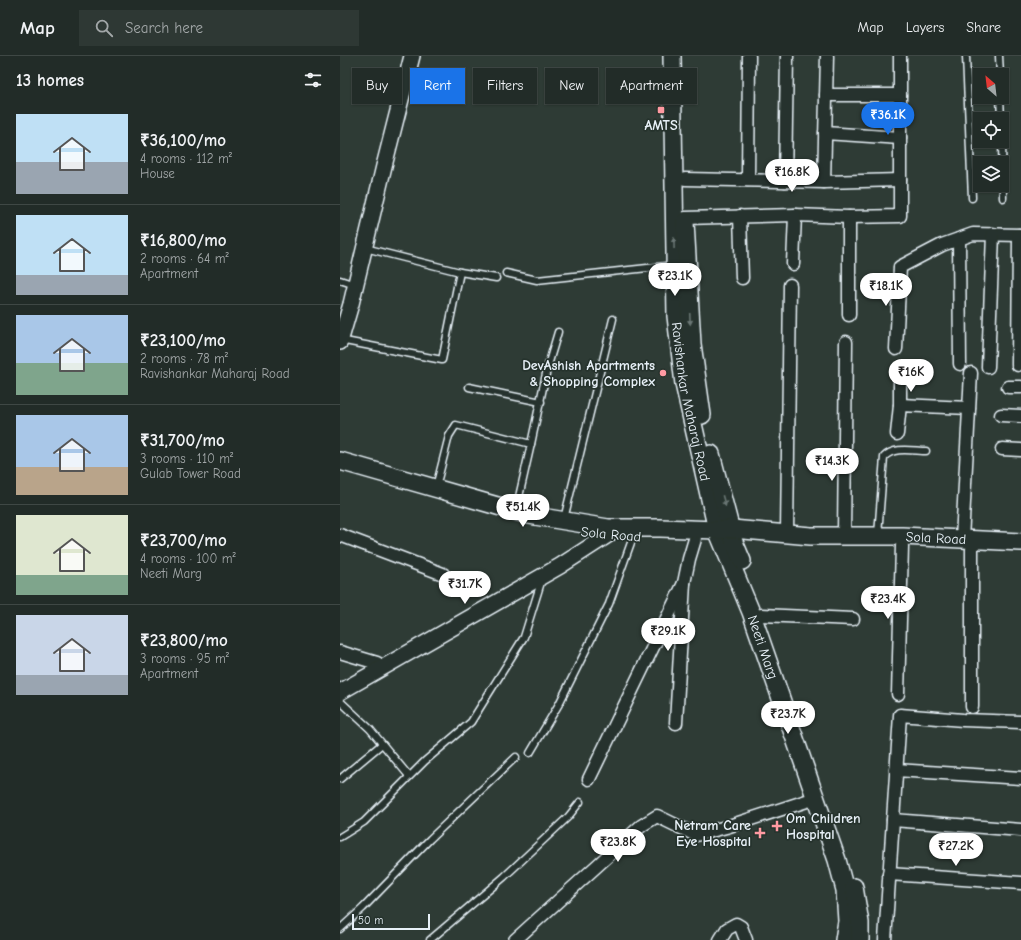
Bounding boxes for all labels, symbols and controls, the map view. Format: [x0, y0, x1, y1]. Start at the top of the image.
search box [79, 10, 359, 46]
text: Map [20, 17, 55, 39]
icon: search [93, 17, 115, 39]
text: Search here [125, 19, 203, 37]
text: Map [857, 19, 884, 36]
text: Layers [906, 19, 944, 36]
text: Share [966, 19, 1001, 36]
chip: Buy [352, 68, 402, 104]
chip: Rent [410, 68, 465, 104]
chip: Filters [473, 68, 537, 104]
chip: New [545, 68, 598, 104]
chip: Apartment [606, 68, 697, 104]
north arrow [973, 68, 1009, 104]
map controls [973, 68, 1009, 192]
icon: filters [302, 69, 324, 91]
text: 13 homes [16, 71, 84, 90]
pin: ₹36.1K [855, 102, 921, 136]
marker: AMTS [656, 105, 666, 115]
text: ₹36.1K [870, 107, 906, 122]
button: locate [973, 112, 1009, 148]
place label: AMTS [644, 117, 678, 134]
icon: home [48, 130, 96, 178]
text: ₹36,100/mo [140, 131, 226, 150]
text: 4 rooms · 112 m² [140, 151, 232, 166]
button: layers [973, 156, 1009, 192]
pin: ₹16.8K [759, 159, 825, 193]
text: ₹16.8K [774, 164, 810, 179]
text: House [140, 166, 175, 181]
icon: home [48, 231, 96, 279]
text: ₹16,800/mo [140, 231, 226, 250]
one-way arrow [671, 237, 678, 249]
text: 2 rooms · 64 m² [140, 251, 229, 266]
pin: ₹23.1K [642, 263, 708, 297]
text: Apartment [140, 266, 198, 281]
text: ₹23.1K [657, 268, 693, 283]
pin: ₹18.1K [853, 273, 919, 307]
text: ₹18.1K [869, 278, 903, 293]
one-way arrow [687, 313, 694, 325]
street label: Ravishankar Maharaj Road [668, 321, 714, 483]
icon: home [48, 331, 96, 379]
text: ₹23,100/mo [140, 331, 226, 350]
text: 2 rooms · 78 m² [140, 351, 228, 366]
place label: DevAshish Apartments & Shopping Complex [522, 357, 655, 390]
pin: ₹16K [887, 359, 935, 393]
text: ₹16K [898, 364, 924, 379]
text: Ravishankar Maharaj Road [140, 366, 290, 381]
marker: DevAshish Apartments & Shopping Complex [658, 368, 668, 378]
icon: home [48, 431, 96, 479]
text: ₹31,700/mo [140, 431, 225, 450]
pin: ₹14.3K [799, 448, 865, 482]
text: 3 rooms · 110 m² [140, 451, 233, 466]
text: ₹14.3K [815, 453, 849, 468]
text: Gulab Tower Road [140, 466, 241, 481]
pin: ₹51.4K [490, 494, 556, 528]
one-way arrow [721, 495, 727, 507]
text: ₹51.4K [505, 499, 541, 514]
street label: Sola Road [580, 523, 642, 546]
street label: Sola Road [905, 528, 967, 548]
icon: home [48, 531, 96, 579]
text: ₹23,700/mo [140, 531, 227, 550]
text: 4 rooms · 100 m² [140, 551, 236, 566]
text: Neeti Marg [140, 566, 202, 581]
pin: ₹31.7K [432, 571, 498, 605]
text: ₹31.7K [448, 576, 482, 591]
pin: ₹23.4K [855, 586, 921, 620]
text: ₹23.4K [870, 591, 906, 606]
street label: Neeti Marg [744, 613, 782, 681]
pin: ₹29.1K [635, 618, 701, 652]
text: ₹29.1K [650, 623, 686, 638]
icon: home [48, 631, 96, 679]
text: ₹23,800/mo [140, 631, 228, 650]
text: 3 rooms · 95 m² [140, 651, 229, 666]
text: Apartment [140, 666, 198, 681]
pin: ₹23.7K [755, 701, 821, 735]
text: ₹23.7K [770, 706, 806, 721]
place label: Om Children Hospital [786, 810, 861, 843]
place label: Netram Care Eye Hospital [674, 817, 751, 850]
marker: Om Children Hospital [771, 820, 783, 832]
marker: Netram Care Eye Hospital [754, 827, 766, 839]
pin: ₹23.8K [585, 829, 651, 863]
pin: ₹27.2K [923, 833, 989, 867]
text: ₹23.8K [600, 834, 636, 849]
text: ₹27.2K [938, 838, 974, 853]
scale bar [352, 912, 430, 931]
text: 50 m [358, 914, 383, 927]

